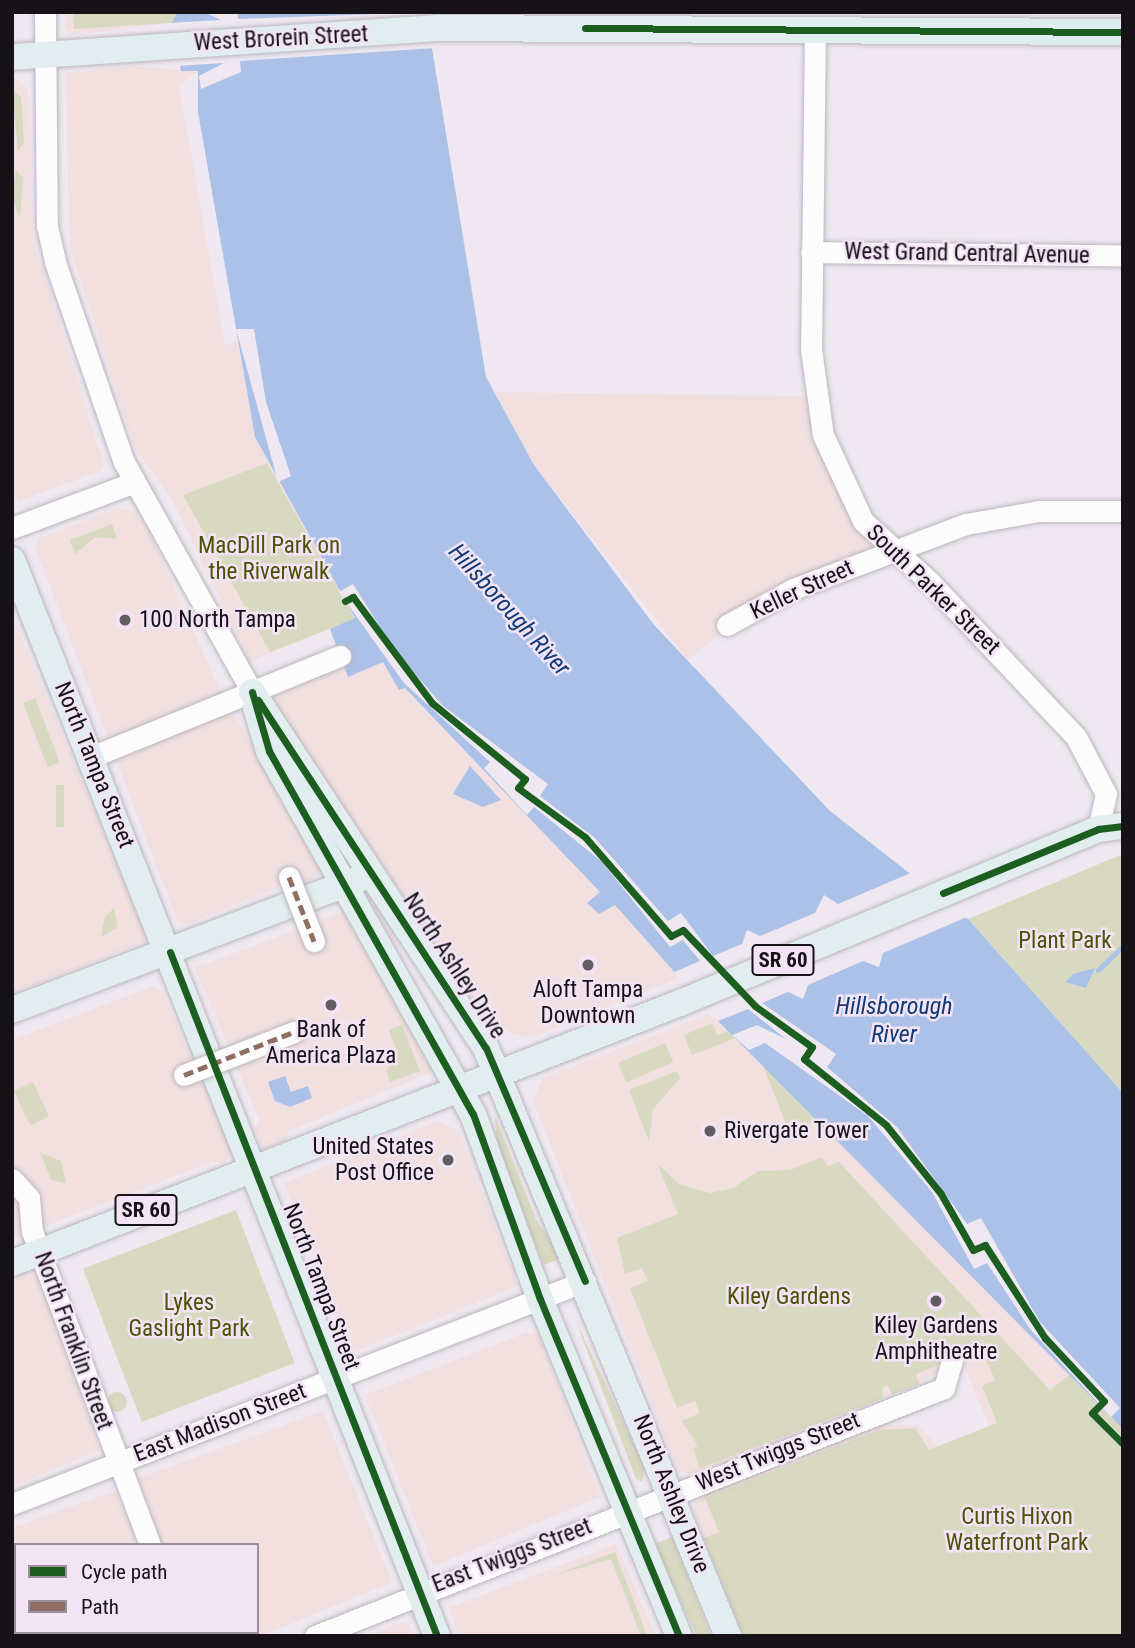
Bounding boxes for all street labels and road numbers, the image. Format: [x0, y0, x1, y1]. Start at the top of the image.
street label: West Brorein Street [193, 21, 369, 57]
street label: West Grand Central Avenue [844, 238, 1090, 270]
street label: South Parker Street [860, 519, 1006, 661]
street label: Keller Street [746, 554, 858, 626]
street label: North Tampa Street [48, 678, 140, 852]
street label: North Ashley Drive [397, 888, 511, 1044]
road number: SR 60 [750, 942, 816, 978]
road number: SR 60 [113, 1192, 179, 1228]
street label: North Tampa Street [276, 1199, 366, 1375]
street label: North Franklin Street [28, 1248, 118, 1434]
street label: East Madison Street [130, 1377, 310, 1469]
street label: West Twiggs Street [692, 1407, 864, 1497]
street label: North Ashley Drive [627, 1411, 715, 1577]
street label: East Twiggs Street [428, 1513, 596, 1599]

